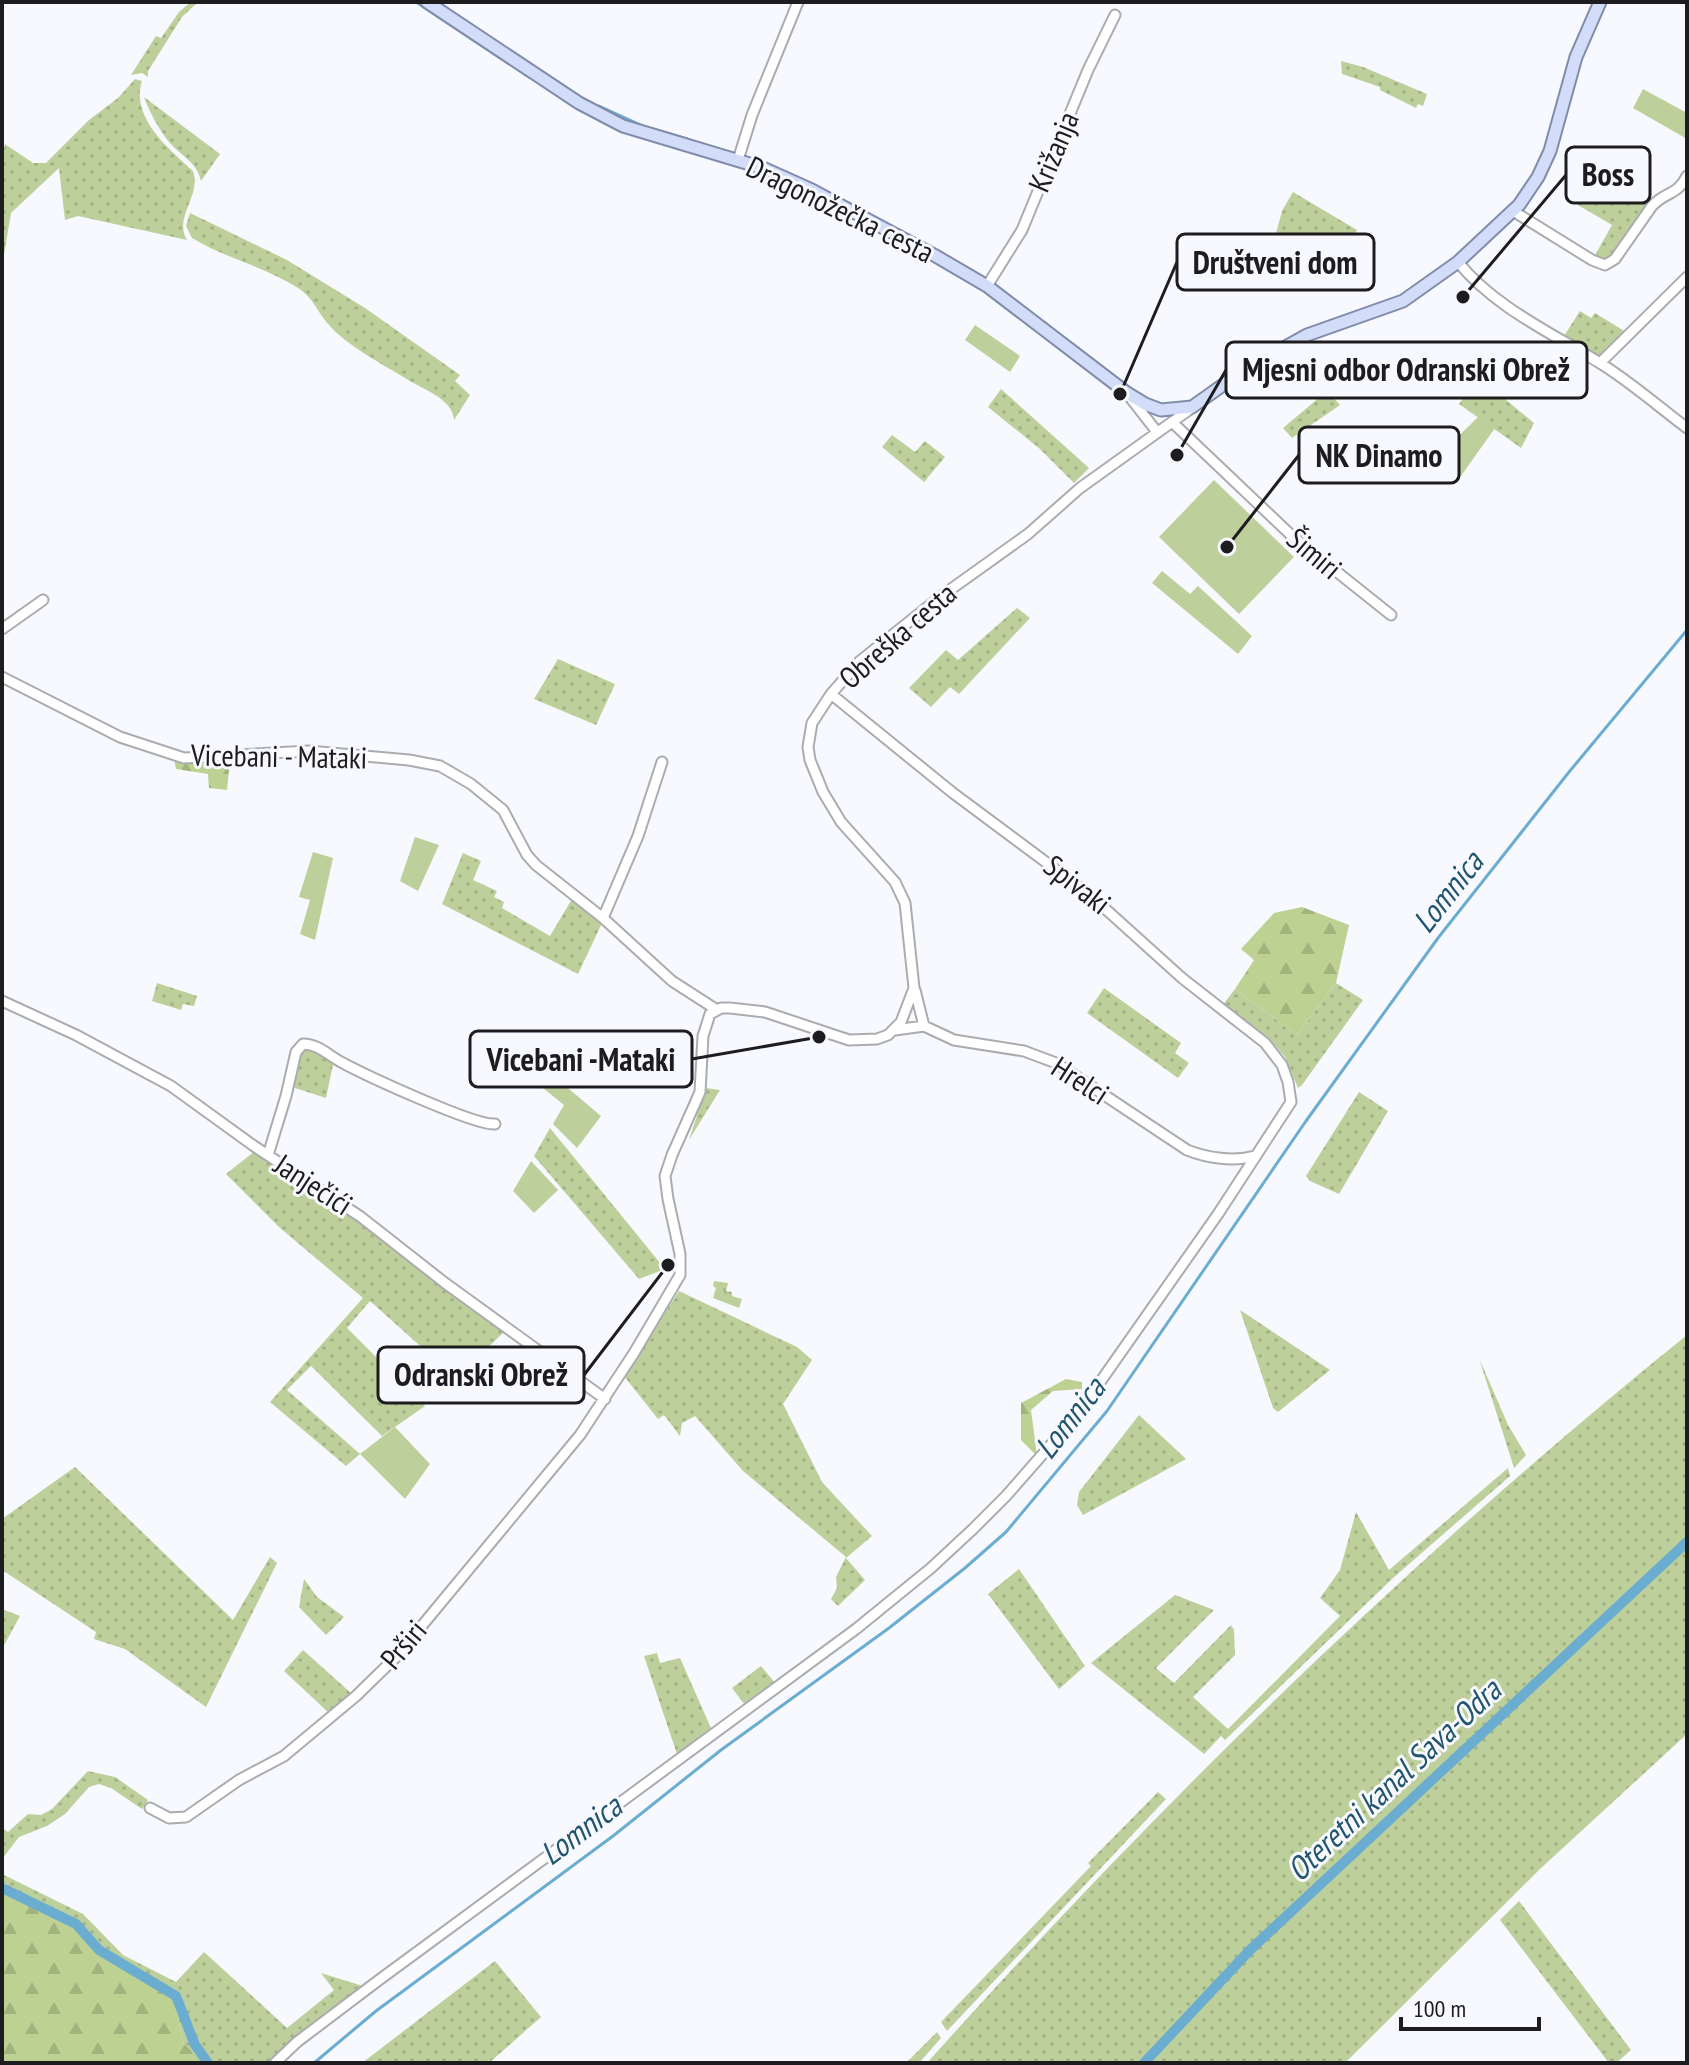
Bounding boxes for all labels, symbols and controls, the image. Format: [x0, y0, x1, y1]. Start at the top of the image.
street label: Križanja [1018, 105, 1087, 197]
street label: Dragonožečka cesta [740, 146, 941, 271]
callout: Boss [1566, 147, 1650, 203]
text: Boss [1582, 153, 1634, 195]
callout: Društveni dom [1177, 234, 1374, 290]
text: Društveni dom [1193, 241, 1357, 283]
callout: Mjesni odbor Odranski Obrež [1226, 342, 1587, 398]
text: Mjesni odbor Odranski Obrež [1242, 348, 1570, 390]
callout: NK Dinamo [1299, 427, 1459, 483]
text: NK Dinamo [1315, 434, 1443, 476]
street label: Šimiri [1279, 519, 1351, 587]
street label: Obreška cesta [830, 573, 964, 697]
street label: Vicebani - Mataki [190, 734, 368, 777]
water label: Lomnica [1402, 841, 1493, 940]
street label: Spivaki [1037, 846, 1119, 922]
callout: Vicebani -Mataki [470, 1031, 692, 1087]
text: Vicebani -Mataki [486, 1038, 675, 1080]
street label: Hrelci [1045, 1047, 1117, 1113]
street label: Janječići [267, 1144, 360, 1223]
callout: Odranski Obrež [378, 1347, 584, 1403]
text: Odranski Obrež [394, 1353, 568, 1395]
water label: Lomnica [1024, 1367, 1115, 1466]
street label: Prširi [371, 1611, 435, 1677]
water label: Oteretni kanal Sava-Odra [1277, 1668, 1511, 1889]
water label: Lomnica [531, 1784, 631, 1874]
scale bar [1401, 1981, 1539, 2031]
text: 100 m [1413, 1993, 1466, 2024]

